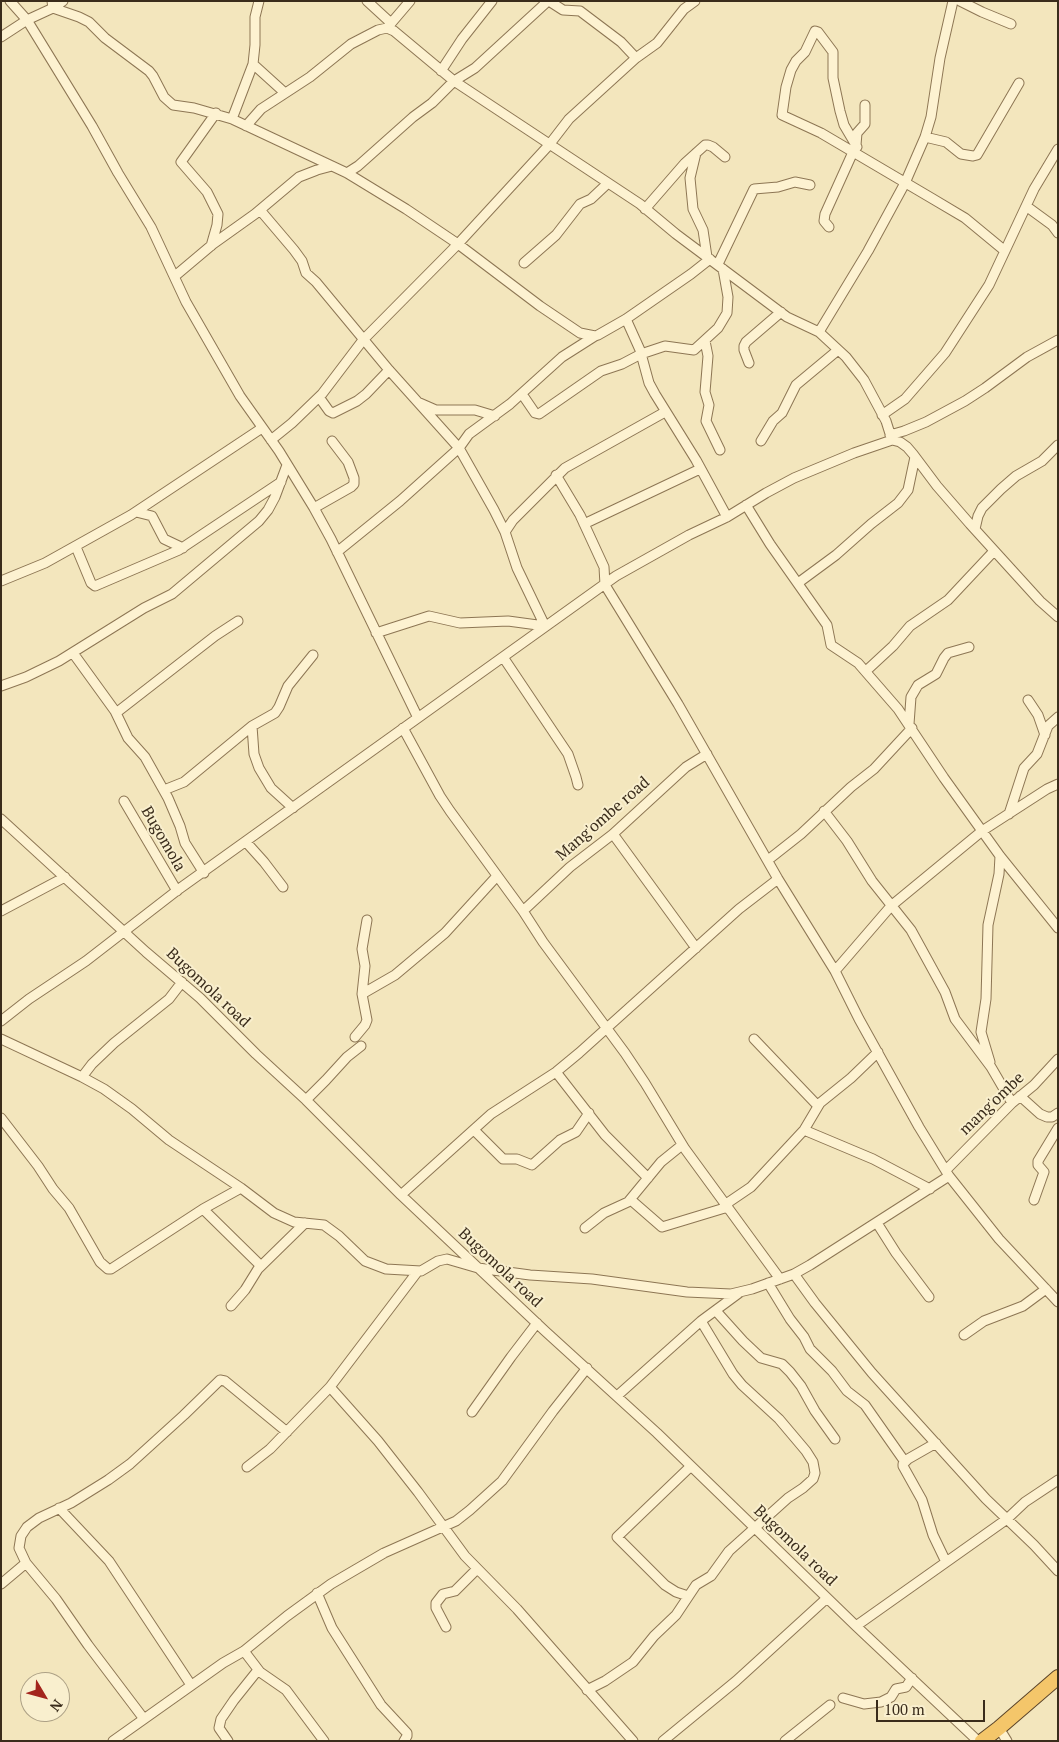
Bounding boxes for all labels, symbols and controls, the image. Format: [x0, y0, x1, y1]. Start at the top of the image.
street label: Mang'ombe road [552, 773, 654, 865]
street label: Bugomola [137, 803, 189, 875]
street label: Bugomola road [162, 944, 254, 1032]
street label: mang'ombe [956, 1069, 1028, 1139]
street label: Bugomola road [454, 1224, 546, 1312]
street label: Bugomola road [750, 1502, 840, 1590]
north arrow [20, 1672, 70, 1722]
scale bar [879, 1690, 988, 1722]
text: N [46, 1696, 67, 1716]
text: 100 m [884, 1699, 925, 1719]

